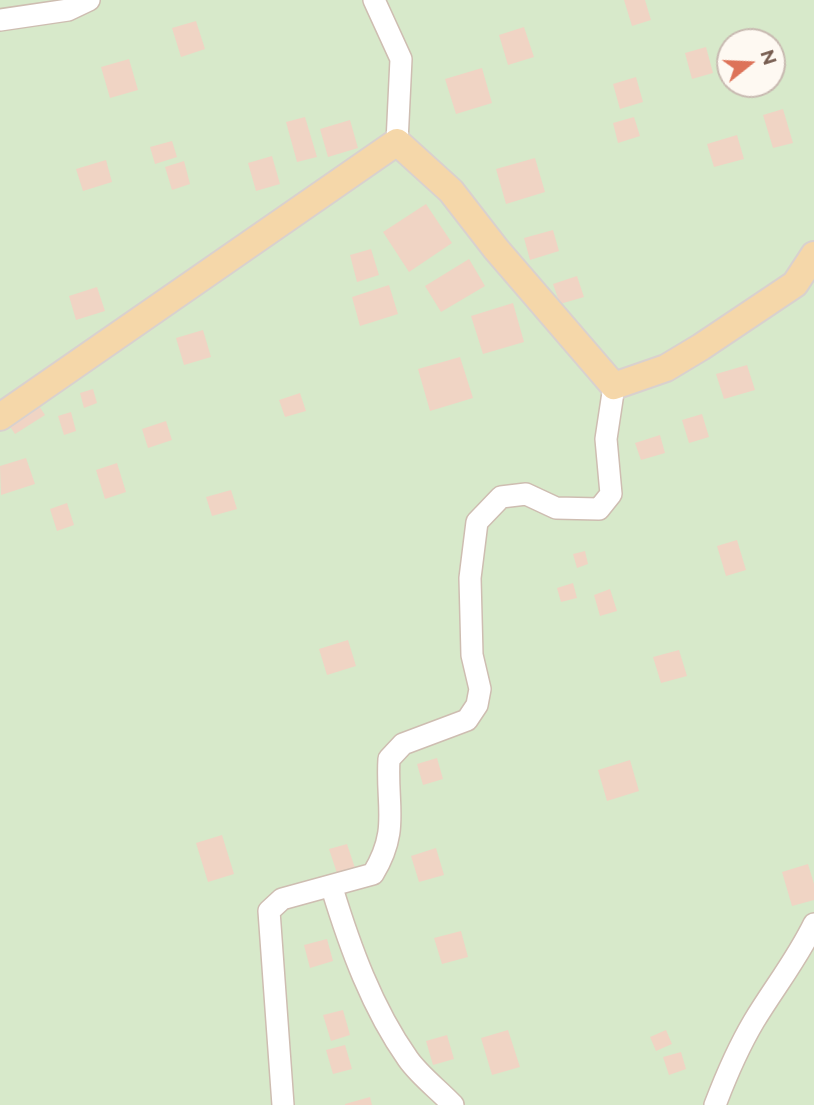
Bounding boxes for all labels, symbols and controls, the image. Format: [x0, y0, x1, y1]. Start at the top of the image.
north arrow [716, 28, 786, 98]
text: N [756, 47, 782, 67]

